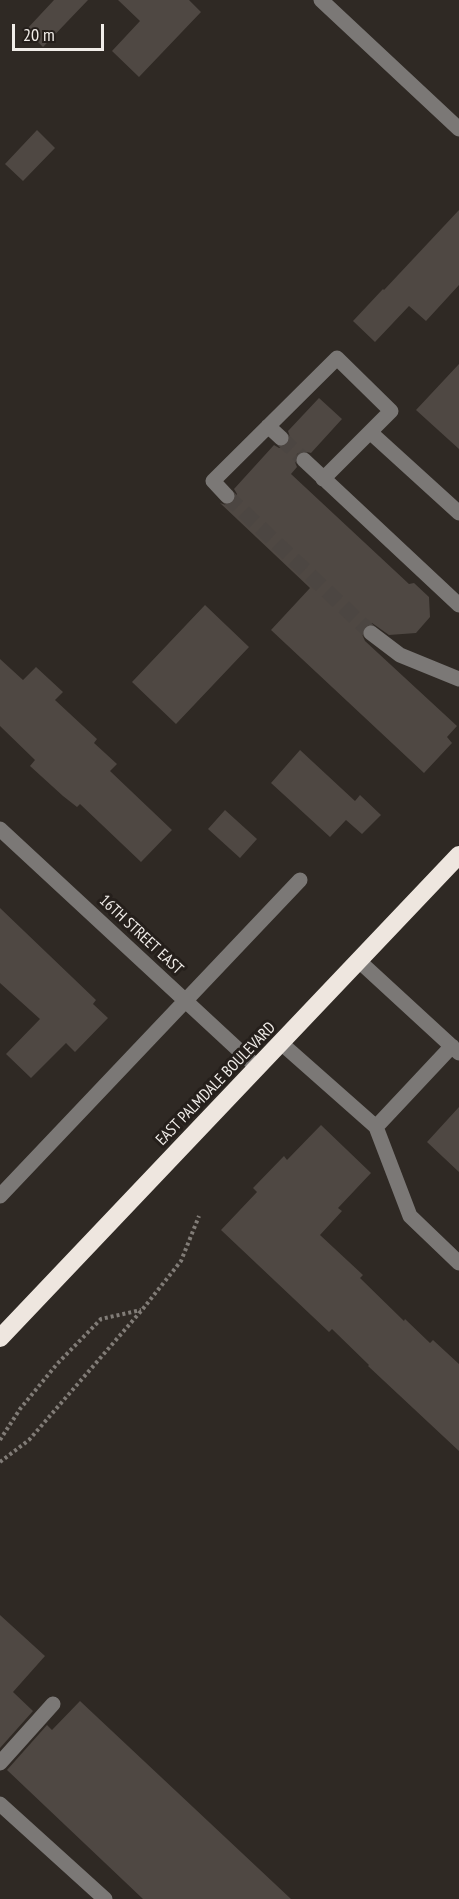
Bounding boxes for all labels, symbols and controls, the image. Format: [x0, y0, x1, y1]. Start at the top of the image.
scale bar [15, 12, 106, 50]
text: 20 m [23, 23, 55, 46]
street label: 16TH STREET EAST [95, 891, 187, 979]
street label: EAST PALMDALE BOULEVARD [152, 1018, 280, 1150]

